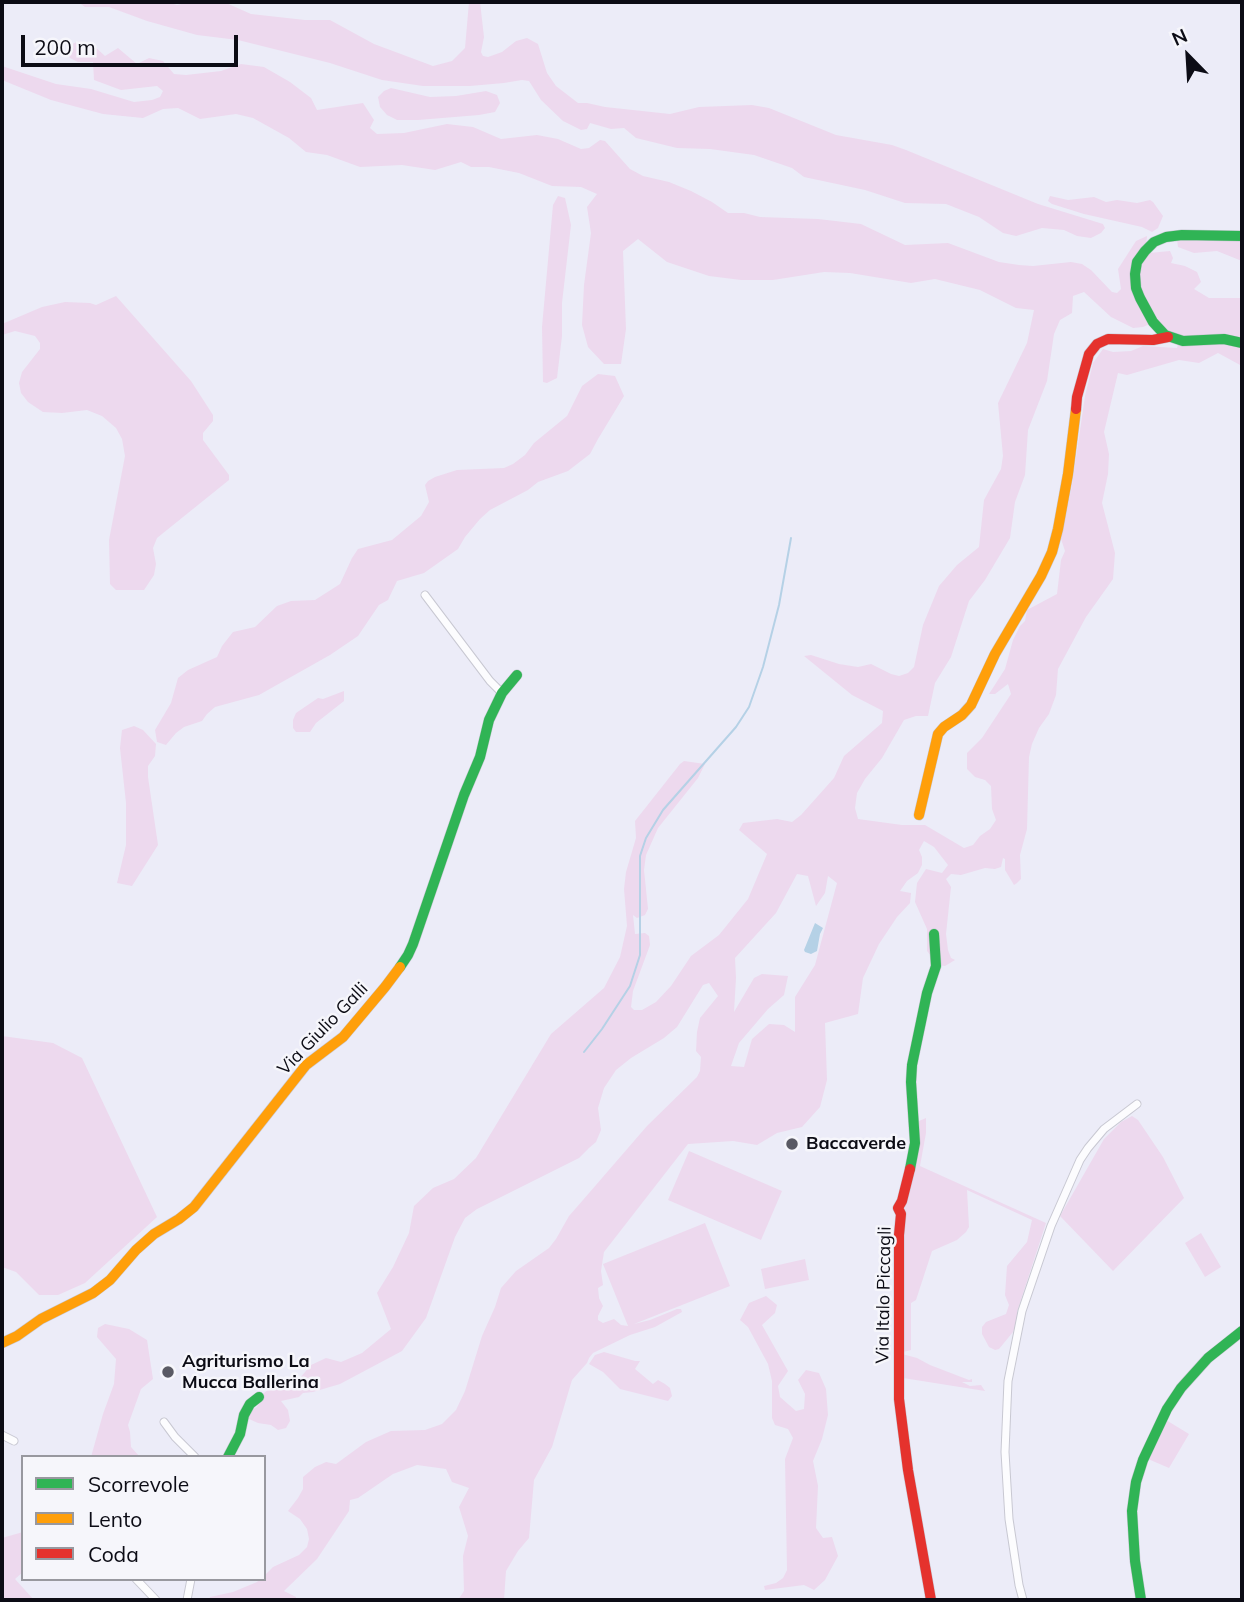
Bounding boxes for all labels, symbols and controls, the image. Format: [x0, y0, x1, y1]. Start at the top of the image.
scale bar [24, 21, 242, 65]
north arrow [1153, 21, 1223, 91]
text: N [1168, 23, 1191, 51]
text: 200 m [34, 34, 96, 60]
street label: Via Giulio Galli [273, 978, 373, 1080]
place label: Baccaverde [806, 1133, 906, 1155]
marker: Baccaverde [784, 1136, 800, 1152]
street label: Via Italo Piccagli [872, 1226, 896, 1364]
place label: Agriturismo La Mucca Ballerina [182, 1351, 319, 1394]
marker: Agriturismo La Mucca Ballerina [160, 1364, 176, 1380]
legend [21, 1455, 266, 1581]
text: Scorrevole [88, 1471, 189, 1497]
text: Lento [88, 1506, 142, 1532]
text: Coda [88, 1541, 139, 1567]

